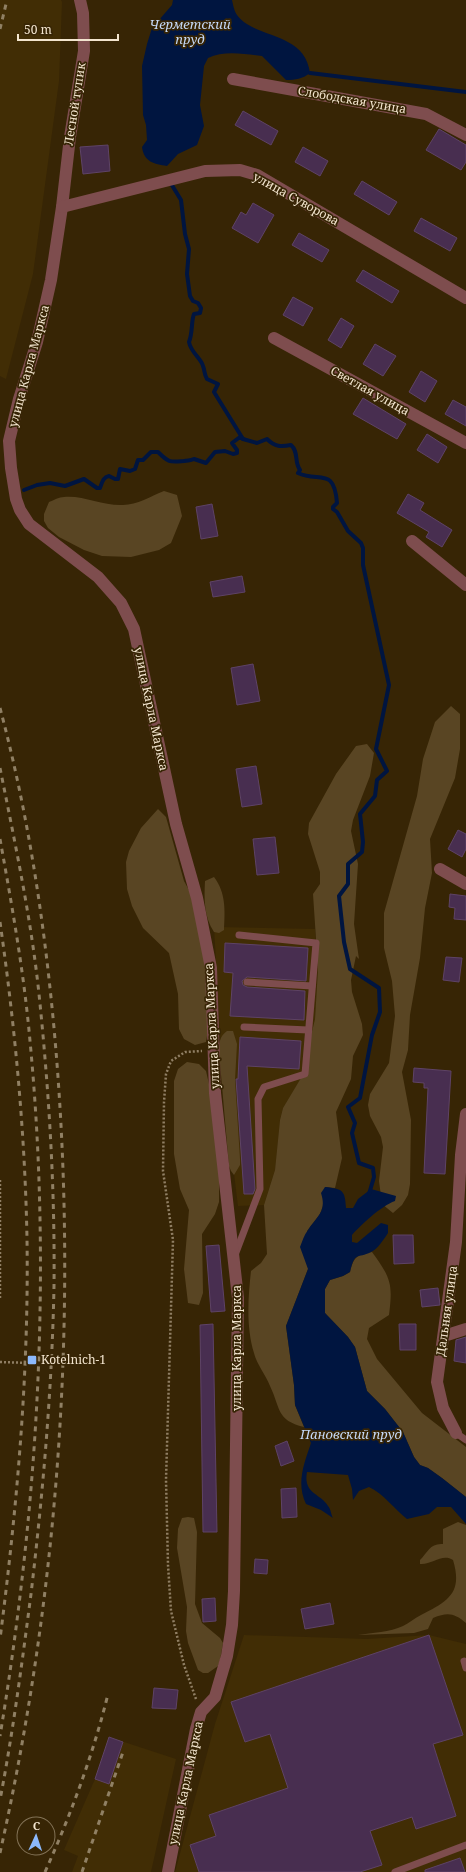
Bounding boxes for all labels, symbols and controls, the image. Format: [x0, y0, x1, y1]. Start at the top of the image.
water label: Черметский пруд [149, 15, 231, 48]
scale bar [18, 16, 118, 42]
text: 50 m [24, 21, 52, 38]
street label: Лесной тупик [60, 60, 90, 147]
street label: Слободская улица [297, 82, 408, 117]
street label: улица Суворова [250, 168, 342, 229]
street label: улица Карла Маркса [4, 303, 53, 429]
street label: Светлая улица [328, 362, 413, 419]
street label: улица Карла Маркса [130, 645, 173, 773]
street label: улица Карла Маркса [200, 962, 223, 1089]
street label: Дальняя улица [432, 1264, 461, 1357]
street label: улица Карла Маркса [228, 1285, 245, 1411]
place label: Kotelnich-1 [41, 1351, 106, 1368]
marker: Kotelnich-1 [26, 1354, 38, 1366]
water label: Пановский пруд [299, 1425, 402, 1443]
street label: улица Карла Маркса [164, 1719, 207, 1846]
north arrow [16, 1816, 56, 1856]
text: С [33, 1818, 41, 1833]

